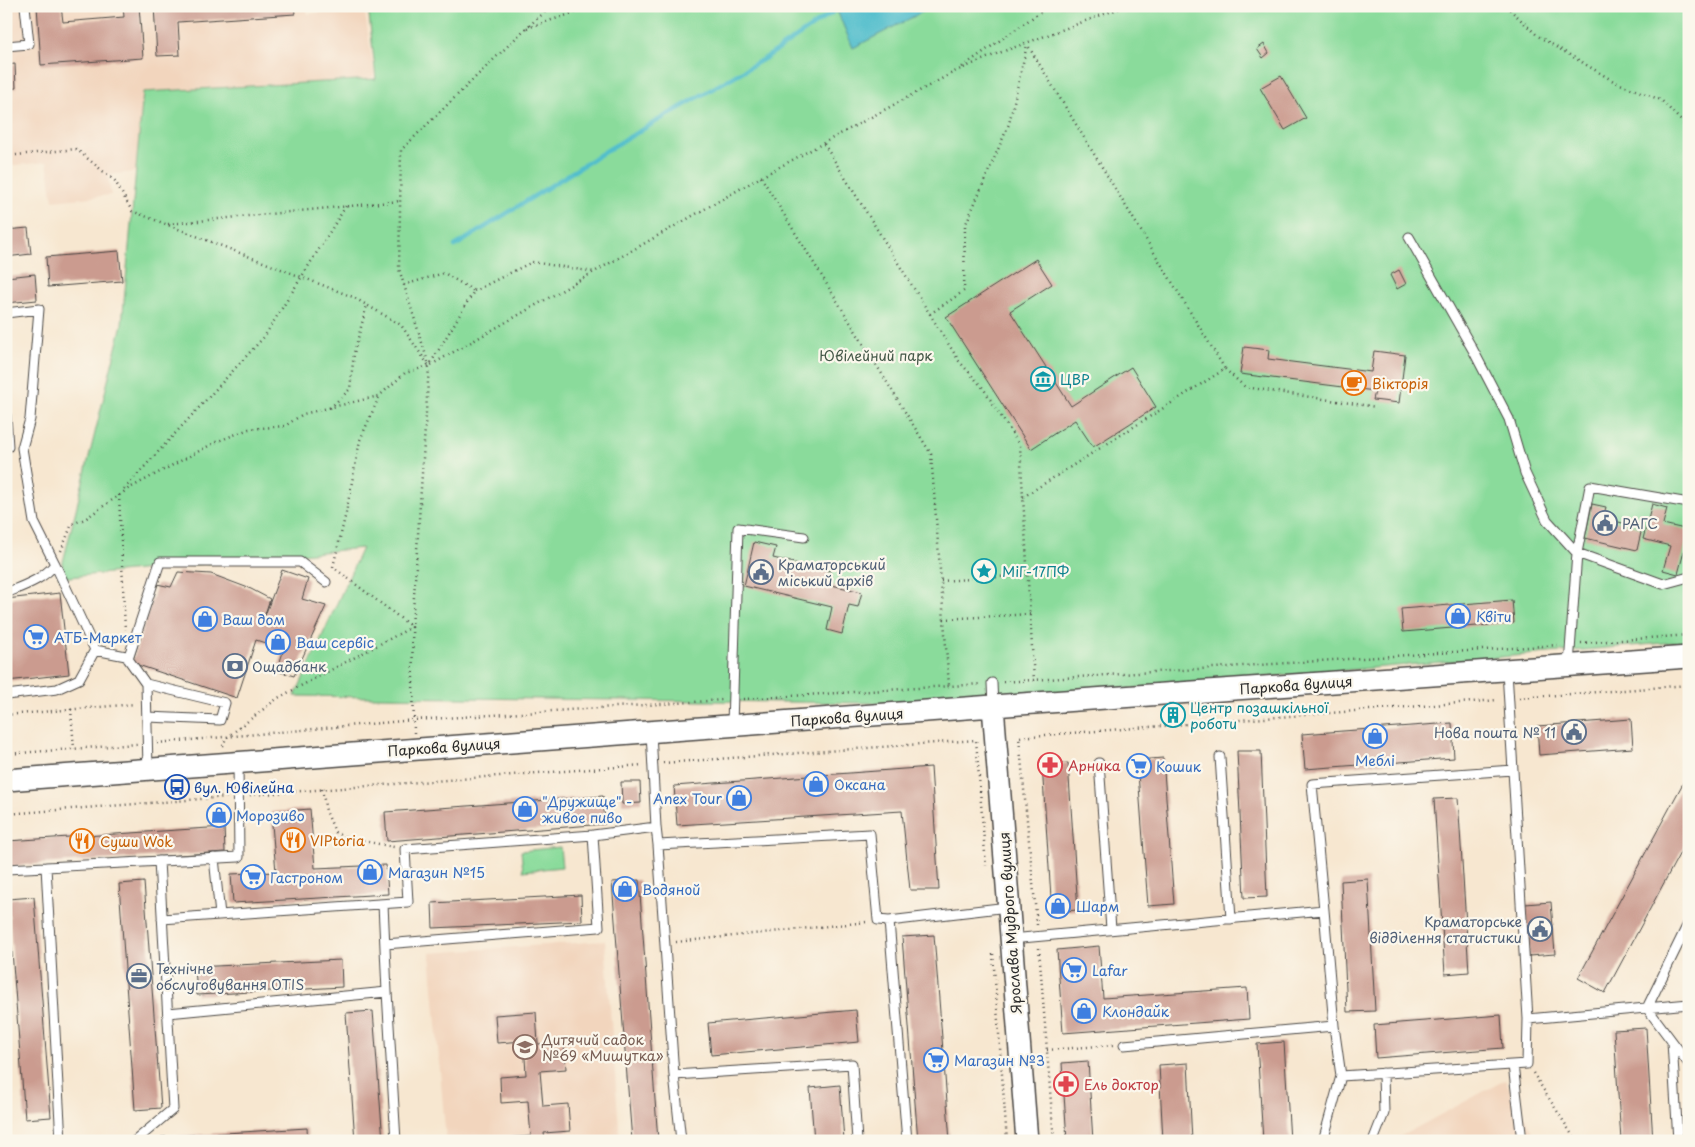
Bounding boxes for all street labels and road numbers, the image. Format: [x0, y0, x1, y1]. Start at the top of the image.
street label: Паркова вулиця [1239, 671, 1353, 699]
street label: Паркова вулиця [790, 703, 904, 731]
street label: Паркова вулиця [387, 733, 501, 761]
street label: Ярослава Мудрого вулиця [993, 831, 1027, 1016]

